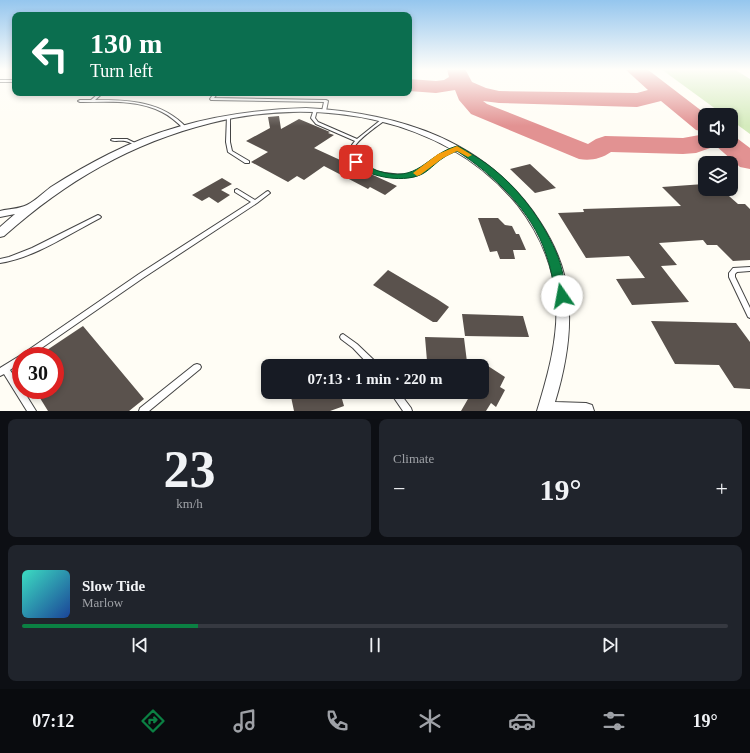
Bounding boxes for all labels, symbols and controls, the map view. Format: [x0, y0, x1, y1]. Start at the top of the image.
icon: left [24, 28, 76, 80]
text: 130 m [90, 28, 162, 59]
text: Turn left [90, 61, 153, 81]
map controls [698, 108, 738, 196]
button: sound [698, 108, 738, 148]
pin [339, 145, 373, 179]
icon: arrive [345, 151, 367, 173]
button: layers [698, 156, 738, 196]
position arrow [541, 275, 583, 317]
speed limit sign: 30 [12, 347, 64, 399]
text: 07:13 · 1 min · 220 m [308, 371, 443, 387]
text: 23 [164, 441, 216, 498]
text: Climate [393, 451, 434, 466]
text: 19° [540, 473, 582, 506]
text: − [393, 476, 405, 501]
text: + [716, 476, 728, 501]
text: km/h [176, 496, 203, 511]
text: Slow Tide [82, 578, 145, 594]
text: Marlow [82, 595, 123, 610]
icon: previous [129, 634, 151, 656]
icon: pause [364, 634, 386, 656]
icon: next [599, 634, 621, 656]
icon: directions [139, 707, 167, 735]
icon: music [231, 707, 259, 735]
icon: phone [323, 707, 351, 735]
icon: climate [416, 707, 444, 735]
icon: car [508, 707, 536, 735]
icon: filters [600, 707, 628, 735]
text: 07:12 [32, 711, 74, 731]
text: 19° [693, 711, 718, 731]

